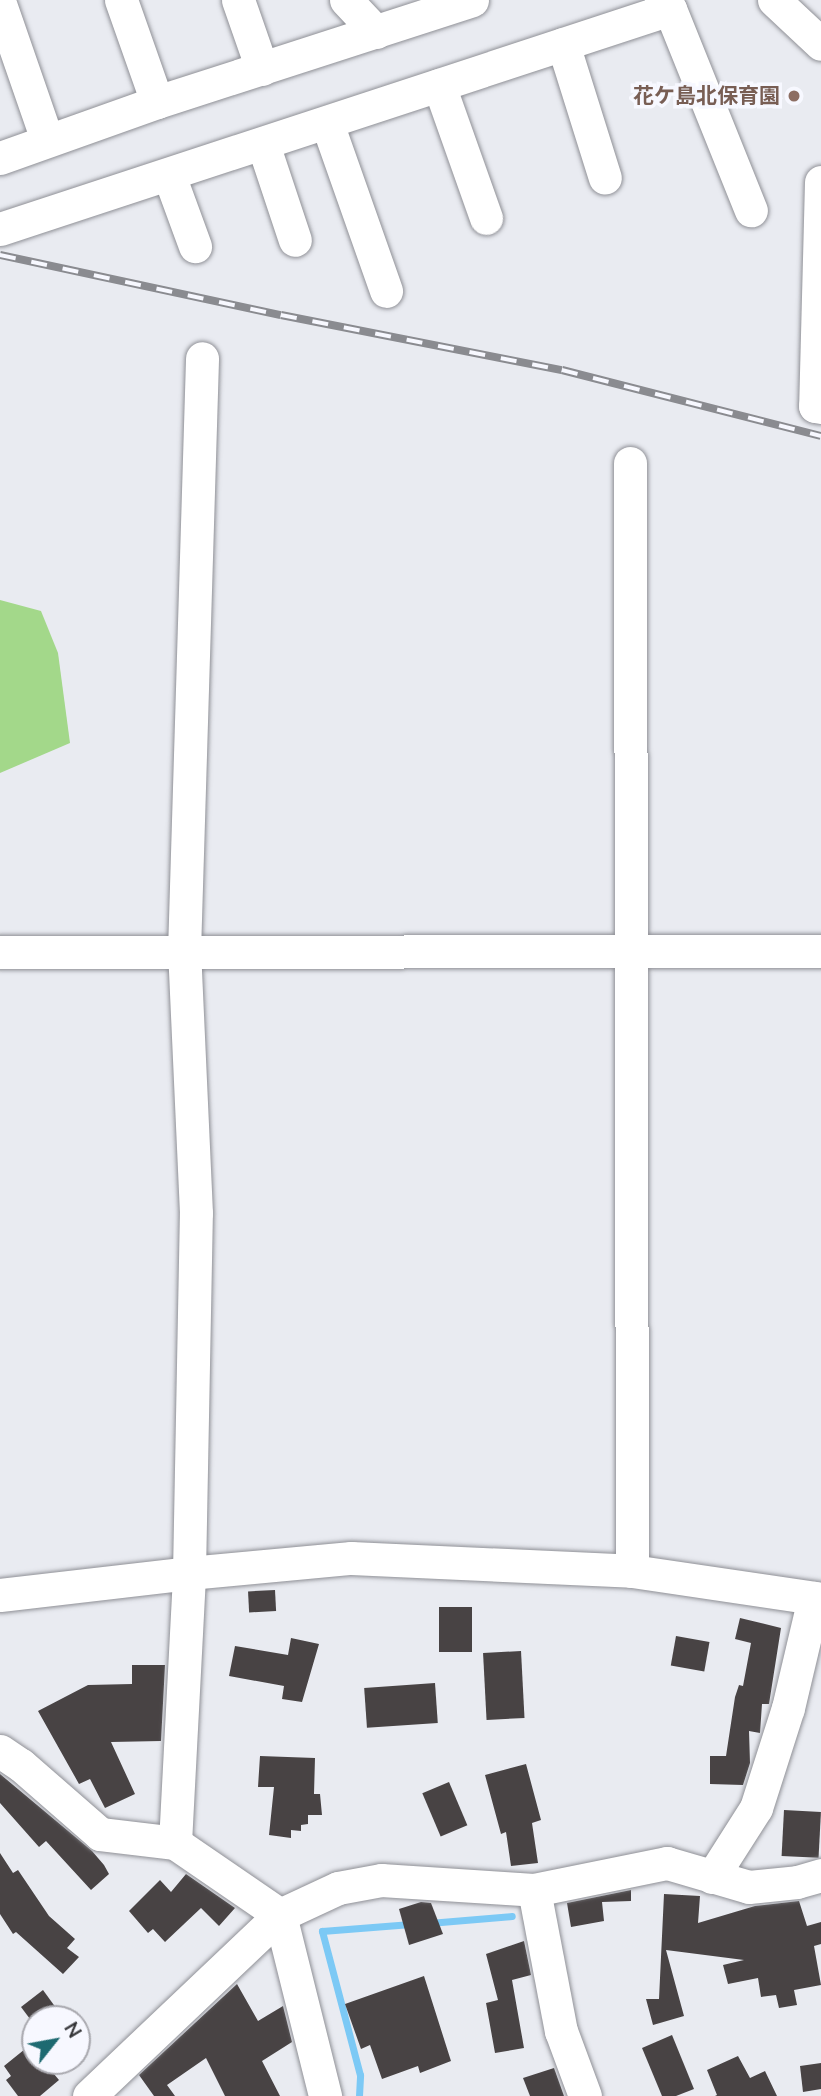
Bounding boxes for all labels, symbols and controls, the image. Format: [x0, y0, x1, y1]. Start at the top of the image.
place label: 花ケ島北保育園 [633, 83, 780, 109]
marker: 花ケ島北保育園 [786, 88, 802, 104]
north arrow [21, 2005, 91, 2075]
text: N [57, 2017, 87, 2043]

